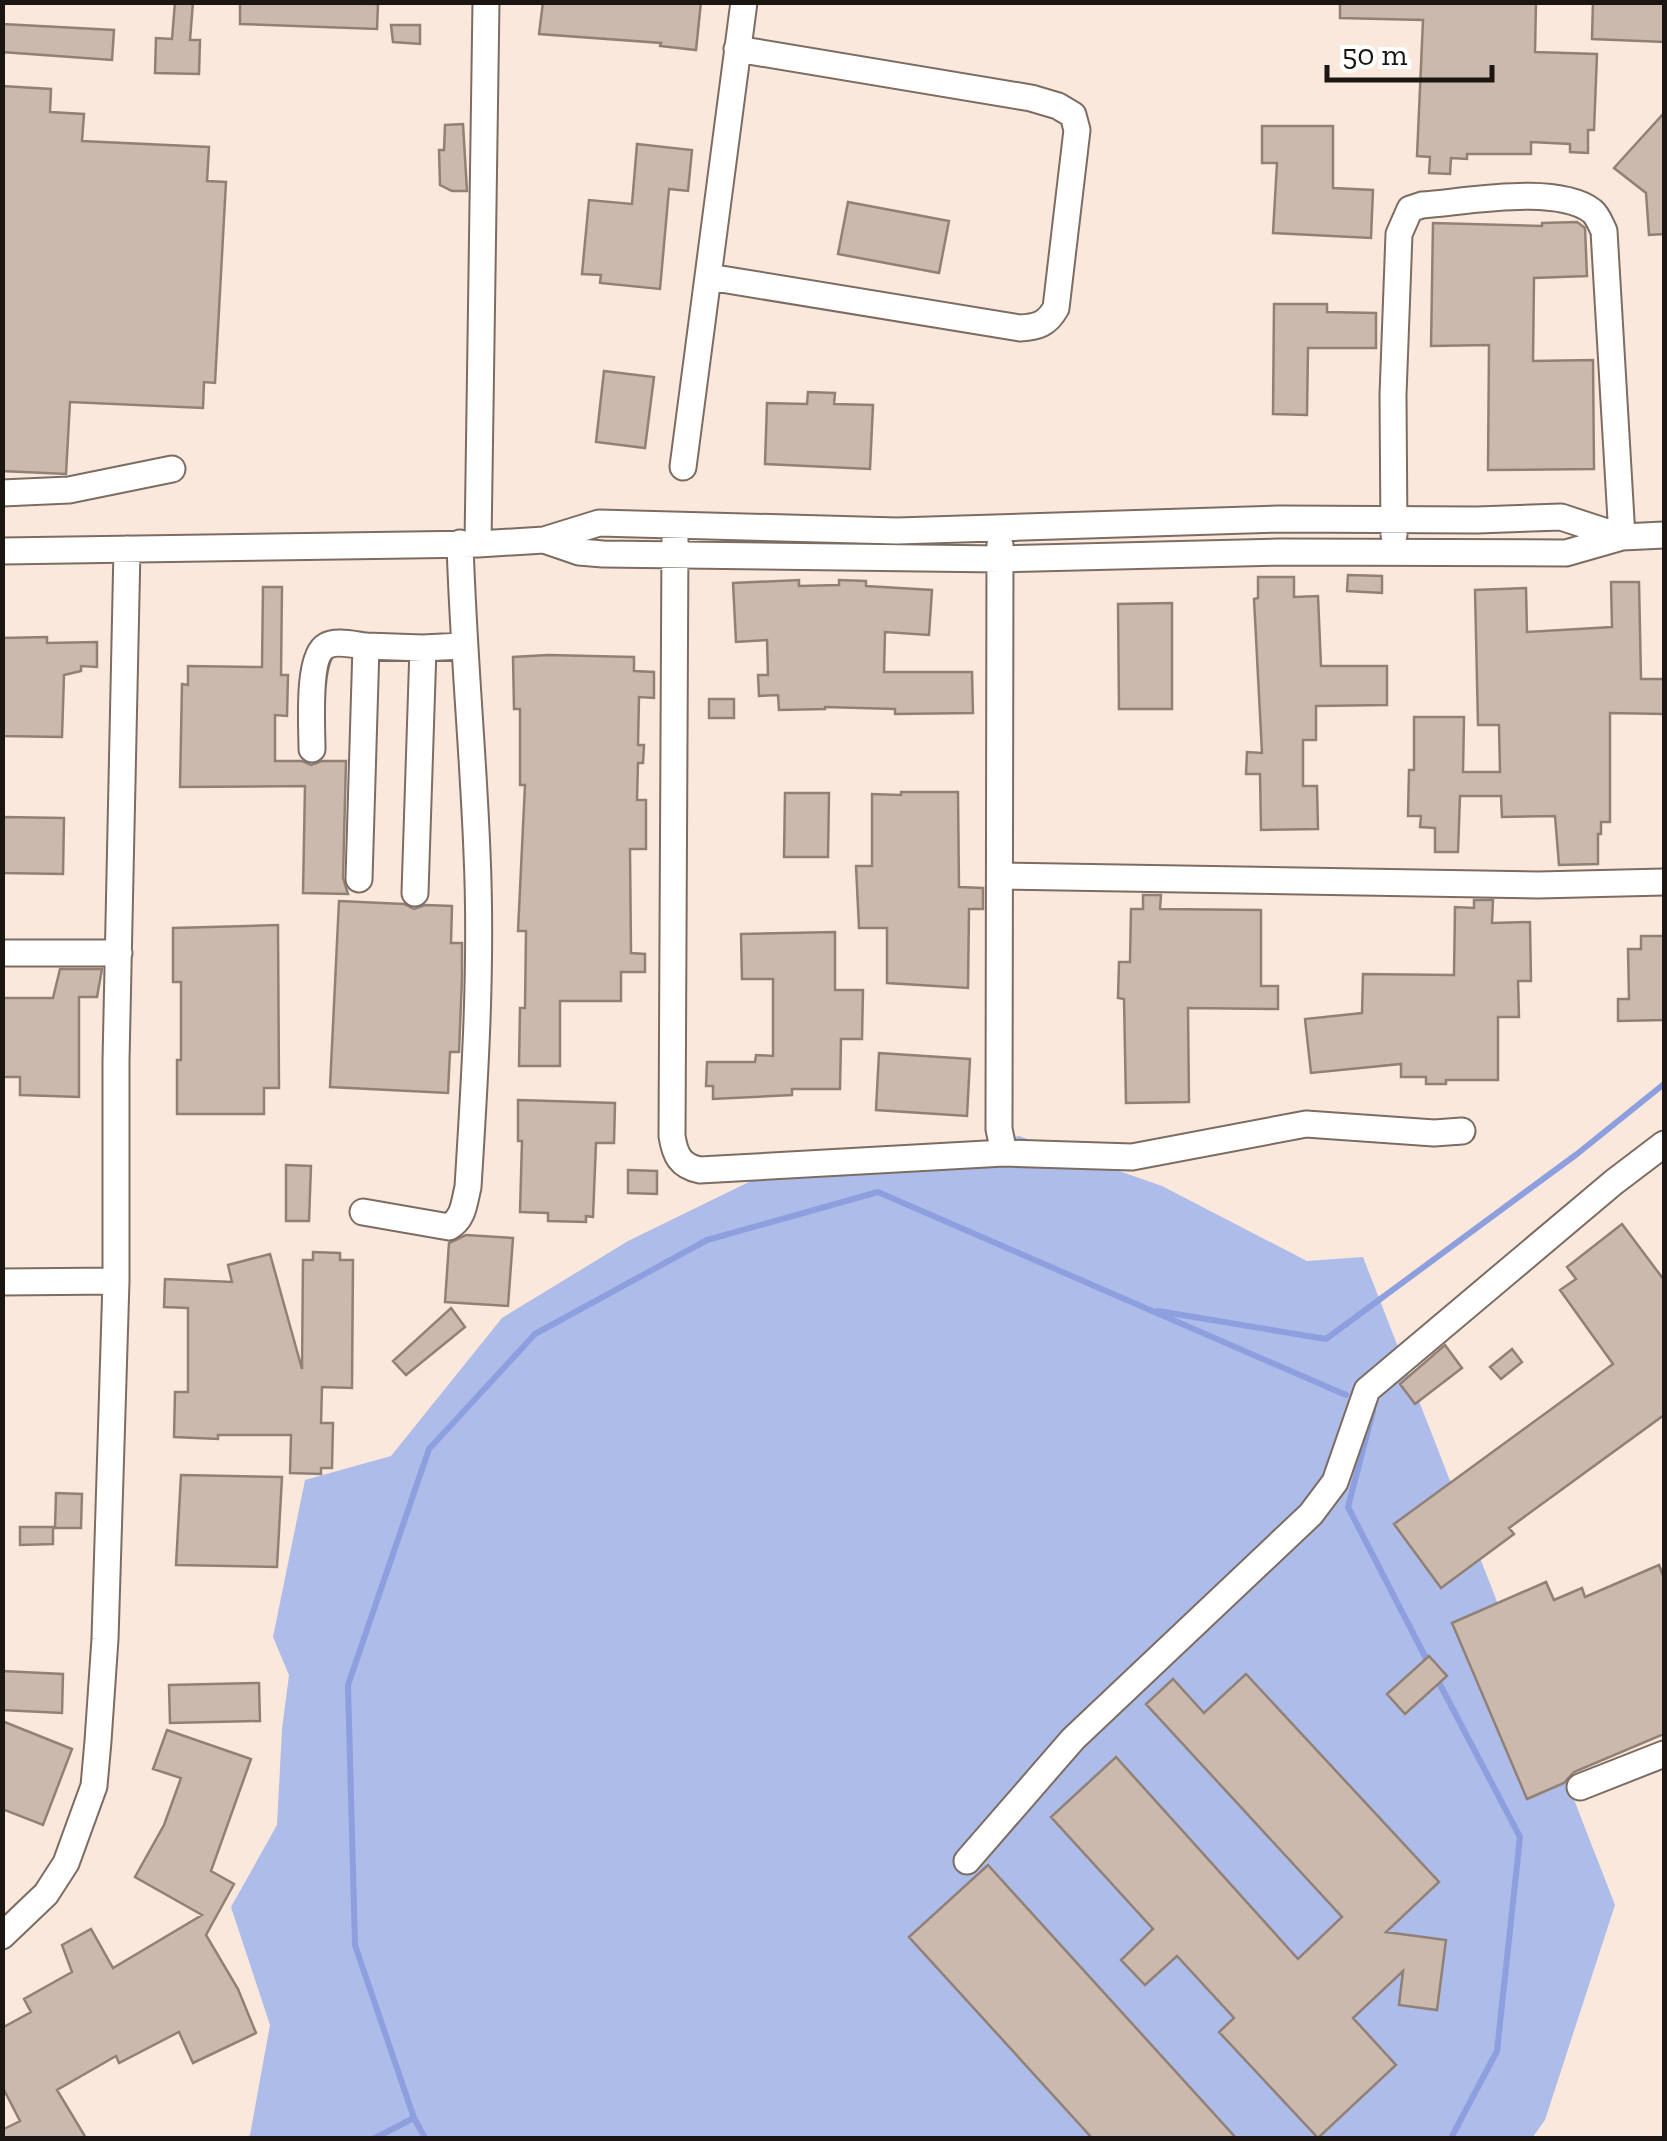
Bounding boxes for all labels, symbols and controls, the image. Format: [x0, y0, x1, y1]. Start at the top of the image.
scale bar [1327, 20, 1492, 82]
text: 50 m [1342, 37, 1407, 73]

